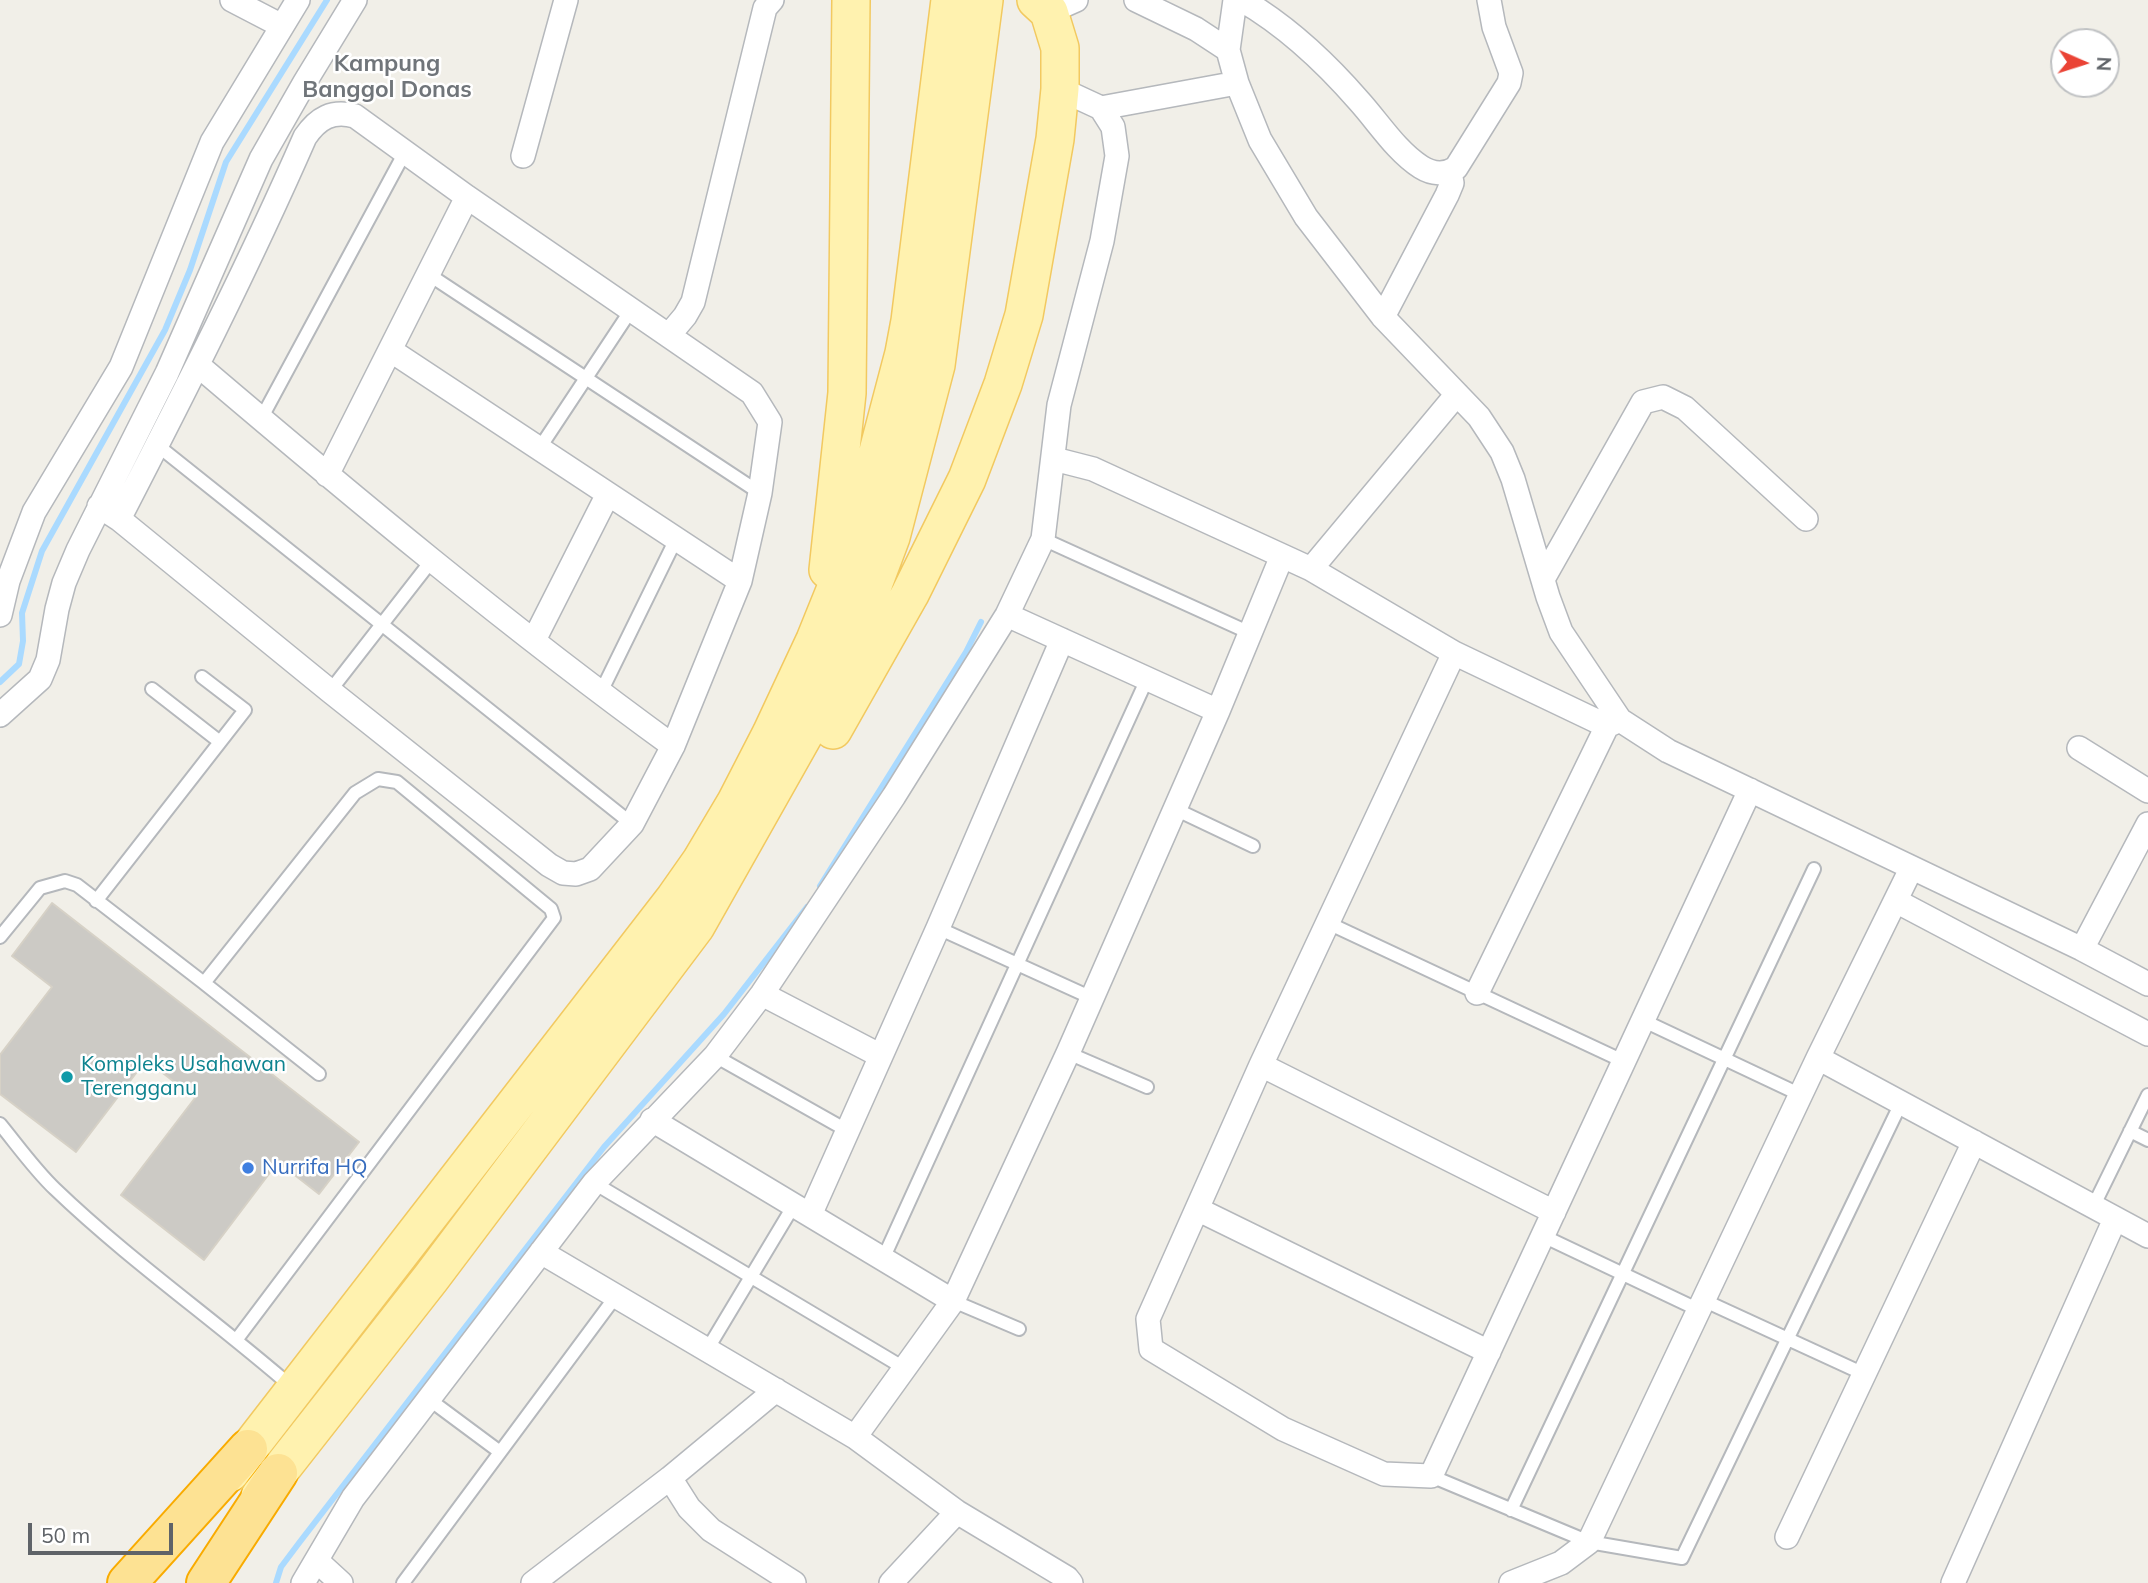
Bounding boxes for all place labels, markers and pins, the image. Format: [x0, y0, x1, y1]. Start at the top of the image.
place label: Kompleks Usahawan Terengganu [81, 1052, 286, 1102]
marker: Kompleks Usahawan Terengganu [59, 1069, 75, 1085]
place label: Nurrifa HQ [262, 1155, 367, 1181]
marker: Nurrifa HQ [240, 1160, 256, 1176]

